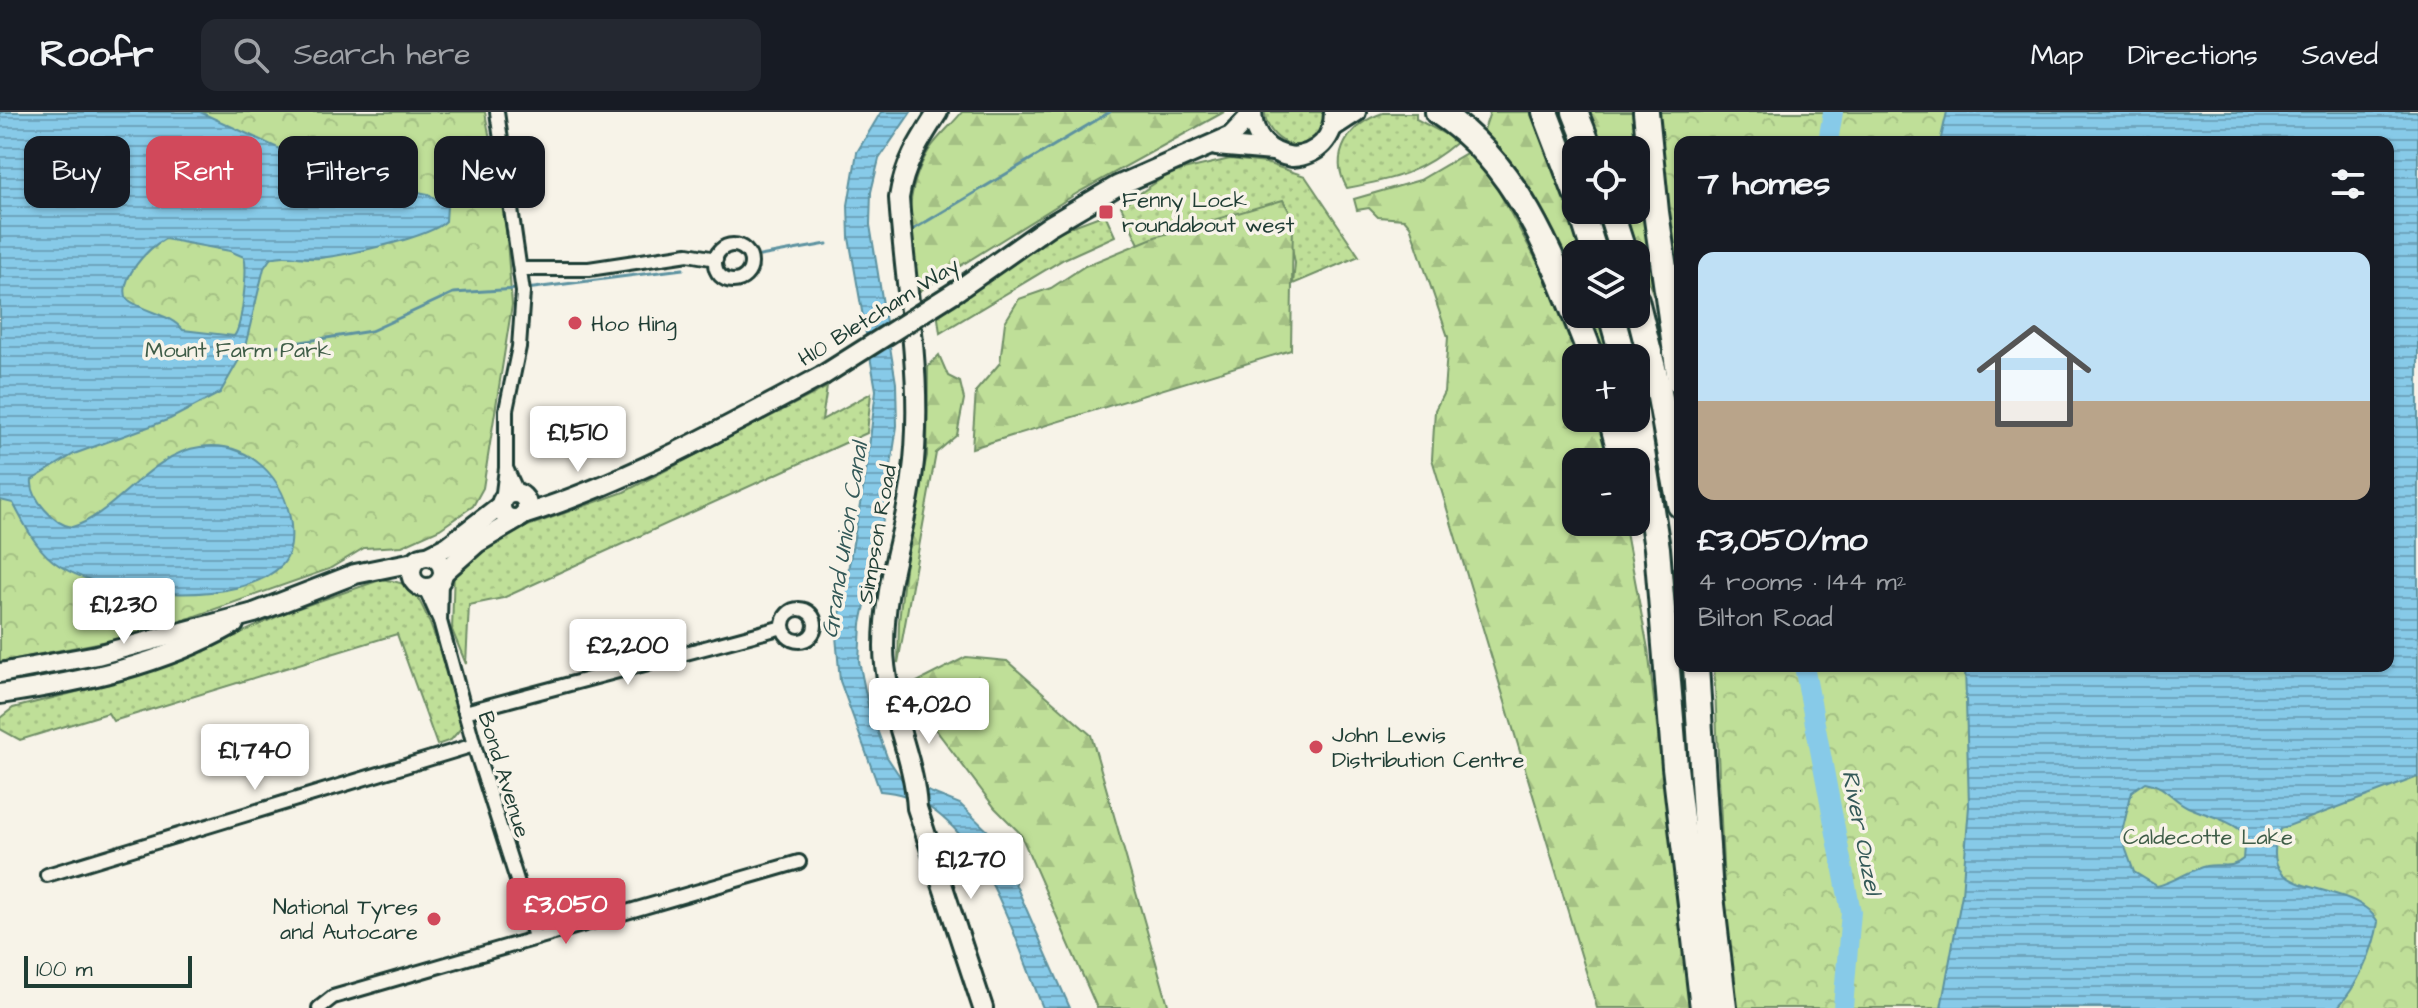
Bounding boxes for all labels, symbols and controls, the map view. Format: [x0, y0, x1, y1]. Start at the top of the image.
search box [201, 19, 761, 91]
text: Roofr [40, 29, 153, 81]
icon: search [229, 33, 273, 77]
text: Search here [293, 34, 470, 76]
text: Map [2031, 36, 2084, 75]
text: Directions [2128, 36, 2258, 75]
text: Saved [2302, 36, 2378, 75]
chip: Buy [24, 136, 130, 208]
chip: Rent [146, 136, 262, 208]
chip: Filters [278, 136, 418, 208]
chip: New [434, 136, 545, 208]
map controls [1562, 136, 1650, 536]
button: locate [1562, 136, 1650, 224]
text: 7 homes [1698, 160, 1830, 208]
icon: filters [2326, 162, 2370, 206]
place label: Fenny Lock roundabout west [1122, 185, 1294, 241]
marker: Fenny Lock roundabout west [1097, 203, 1115, 221]
button: layers [1562, 240, 1650, 328]
street label: H10 Bletcham Way [792, 250, 966, 375]
icon: home [1962, 304, 2106, 448]
place label: Hoo Hing [591, 309, 677, 341]
marker: Hoo Hing [566, 314, 584, 332]
park label: Mount Farm Park [145, 335, 331, 366]
button: + [1562, 344, 1650, 432]
pin: £1,510 [513, 406, 643, 474]
text: £1,510 [548, 414, 608, 450]
water label: Grand Union Canal [813, 437, 878, 640]
button: − [1562, 448, 1650, 536]
street label: Simpson Road [850, 462, 905, 606]
text: £3,050/mo [1698, 516, 1868, 564]
text: 4 rooms · 144 m² [1698, 564, 1907, 600]
pin: £1,230 [59, 578, 189, 646]
text: £1,230 [91, 586, 157, 622]
text: Bilton Road [1698, 600, 1833, 636]
pin: £2,200 [563, 619, 693, 687]
text: £2,200 [587, 627, 669, 663]
pin: £4,020 [864, 678, 994, 746]
text: £4,020 [887, 686, 971, 722]
street label: Bond Avenue [470, 707, 538, 841]
place label: John Lewis Distribution Centre [1332, 720, 1524, 776]
pin: £1,740 [190, 724, 320, 792]
text: £1,740 [219, 732, 291, 768]
marker: John Lewis Distribution Centre [1307, 738, 1325, 756]
water label: River Ouzel [1832, 767, 1890, 900]
park label: Caldecotte Lake [2123, 822, 2293, 853]
pin: £1,270 [906, 833, 1036, 901]
text: £1,270 [936, 841, 1006, 877]
pin: £3,050 [501, 878, 631, 946]
text: £3,050 [524, 886, 608, 922]
place label: National Tyres and Autocare [273, 892, 418, 948]
marker: National Tyres and Autocare [425, 910, 443, 928]
scale bar [24, 952, 192, 988]
text: 100 m [36, 954, 93, 985]

